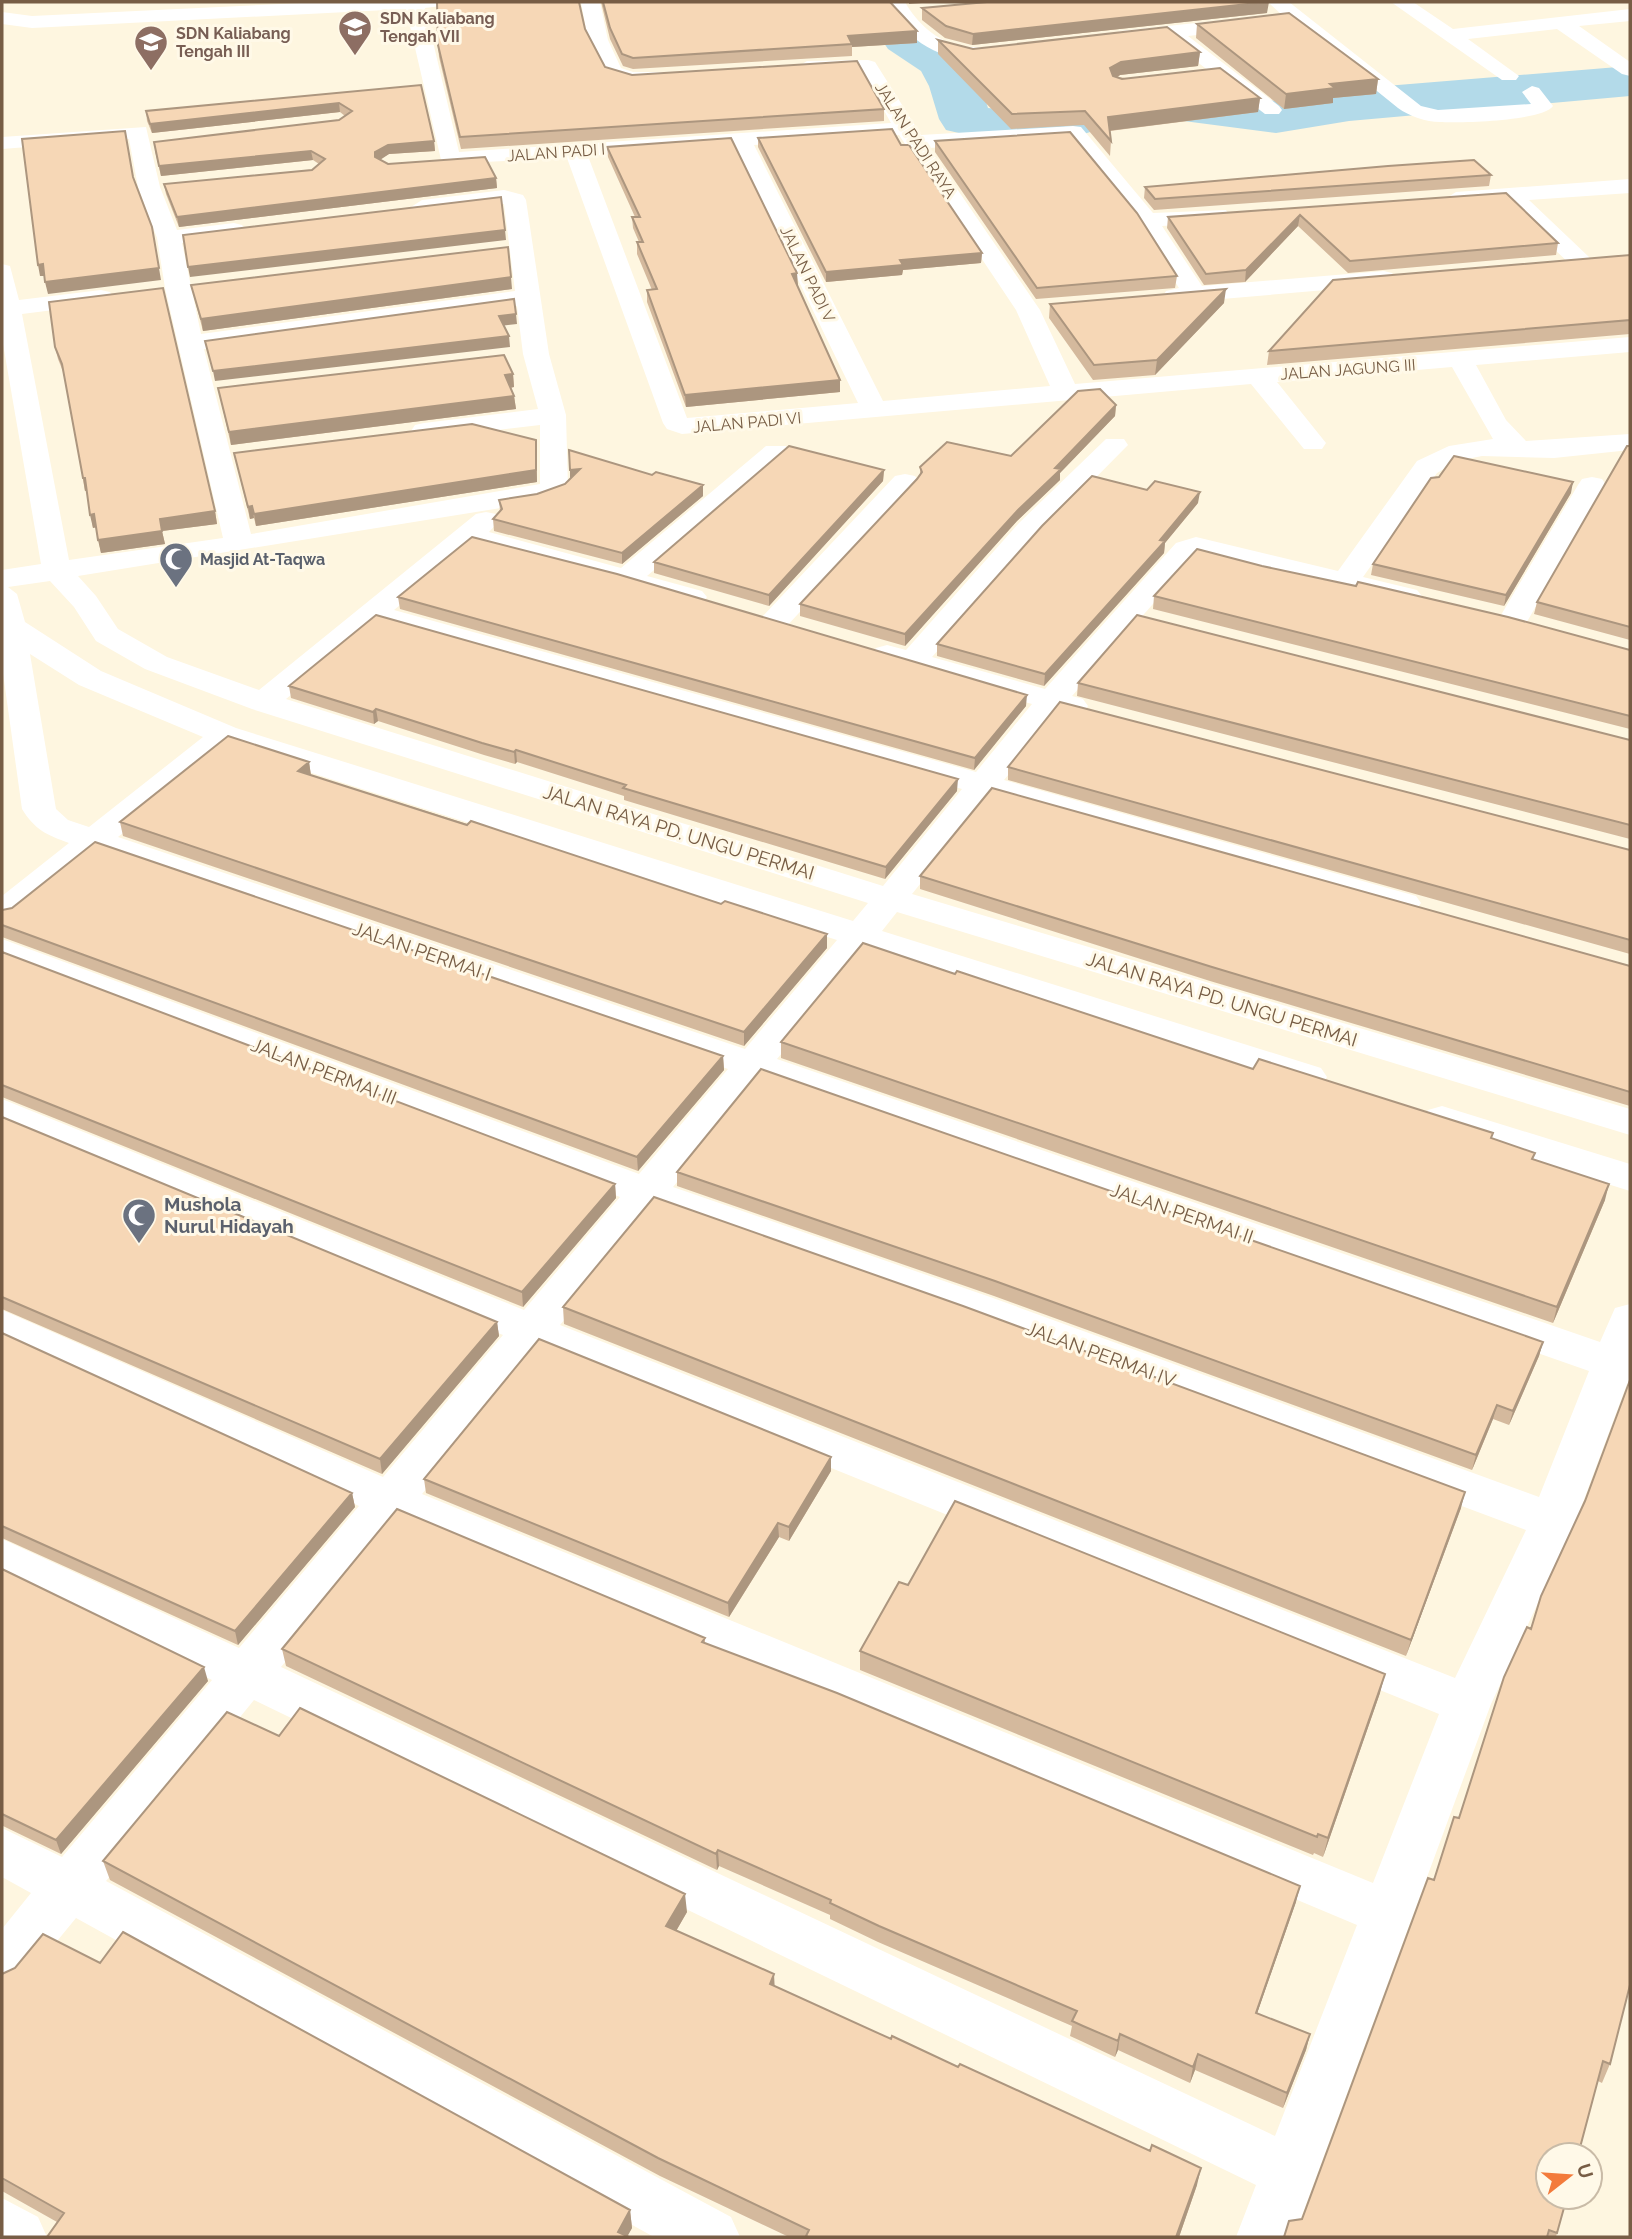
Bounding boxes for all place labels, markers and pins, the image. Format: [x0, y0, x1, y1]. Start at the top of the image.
school or university icon: SDN Kaliabang Tengah VII [336, 8, 374, 57]
place label: SDN Kaliabang Tengah VII [380, 9, 495, 46]
school or university icon: SDN Kaliabang Tengah III [132, 23, 170, 72]
place label: SDN Kaliabang Tengah III [176, 24, 291, 61]
mosque icon: Masjid At-Taqwa [157, 540, 195, 589]
place label: Masjid At-Taqwa [200, 550, 325, 569]
place label: Mushola Nurul Hidayah [164, 1193, 294, 1237]
mosque icon: Mushola Nurul Hidayah [120, 1196, 158, 1245]

